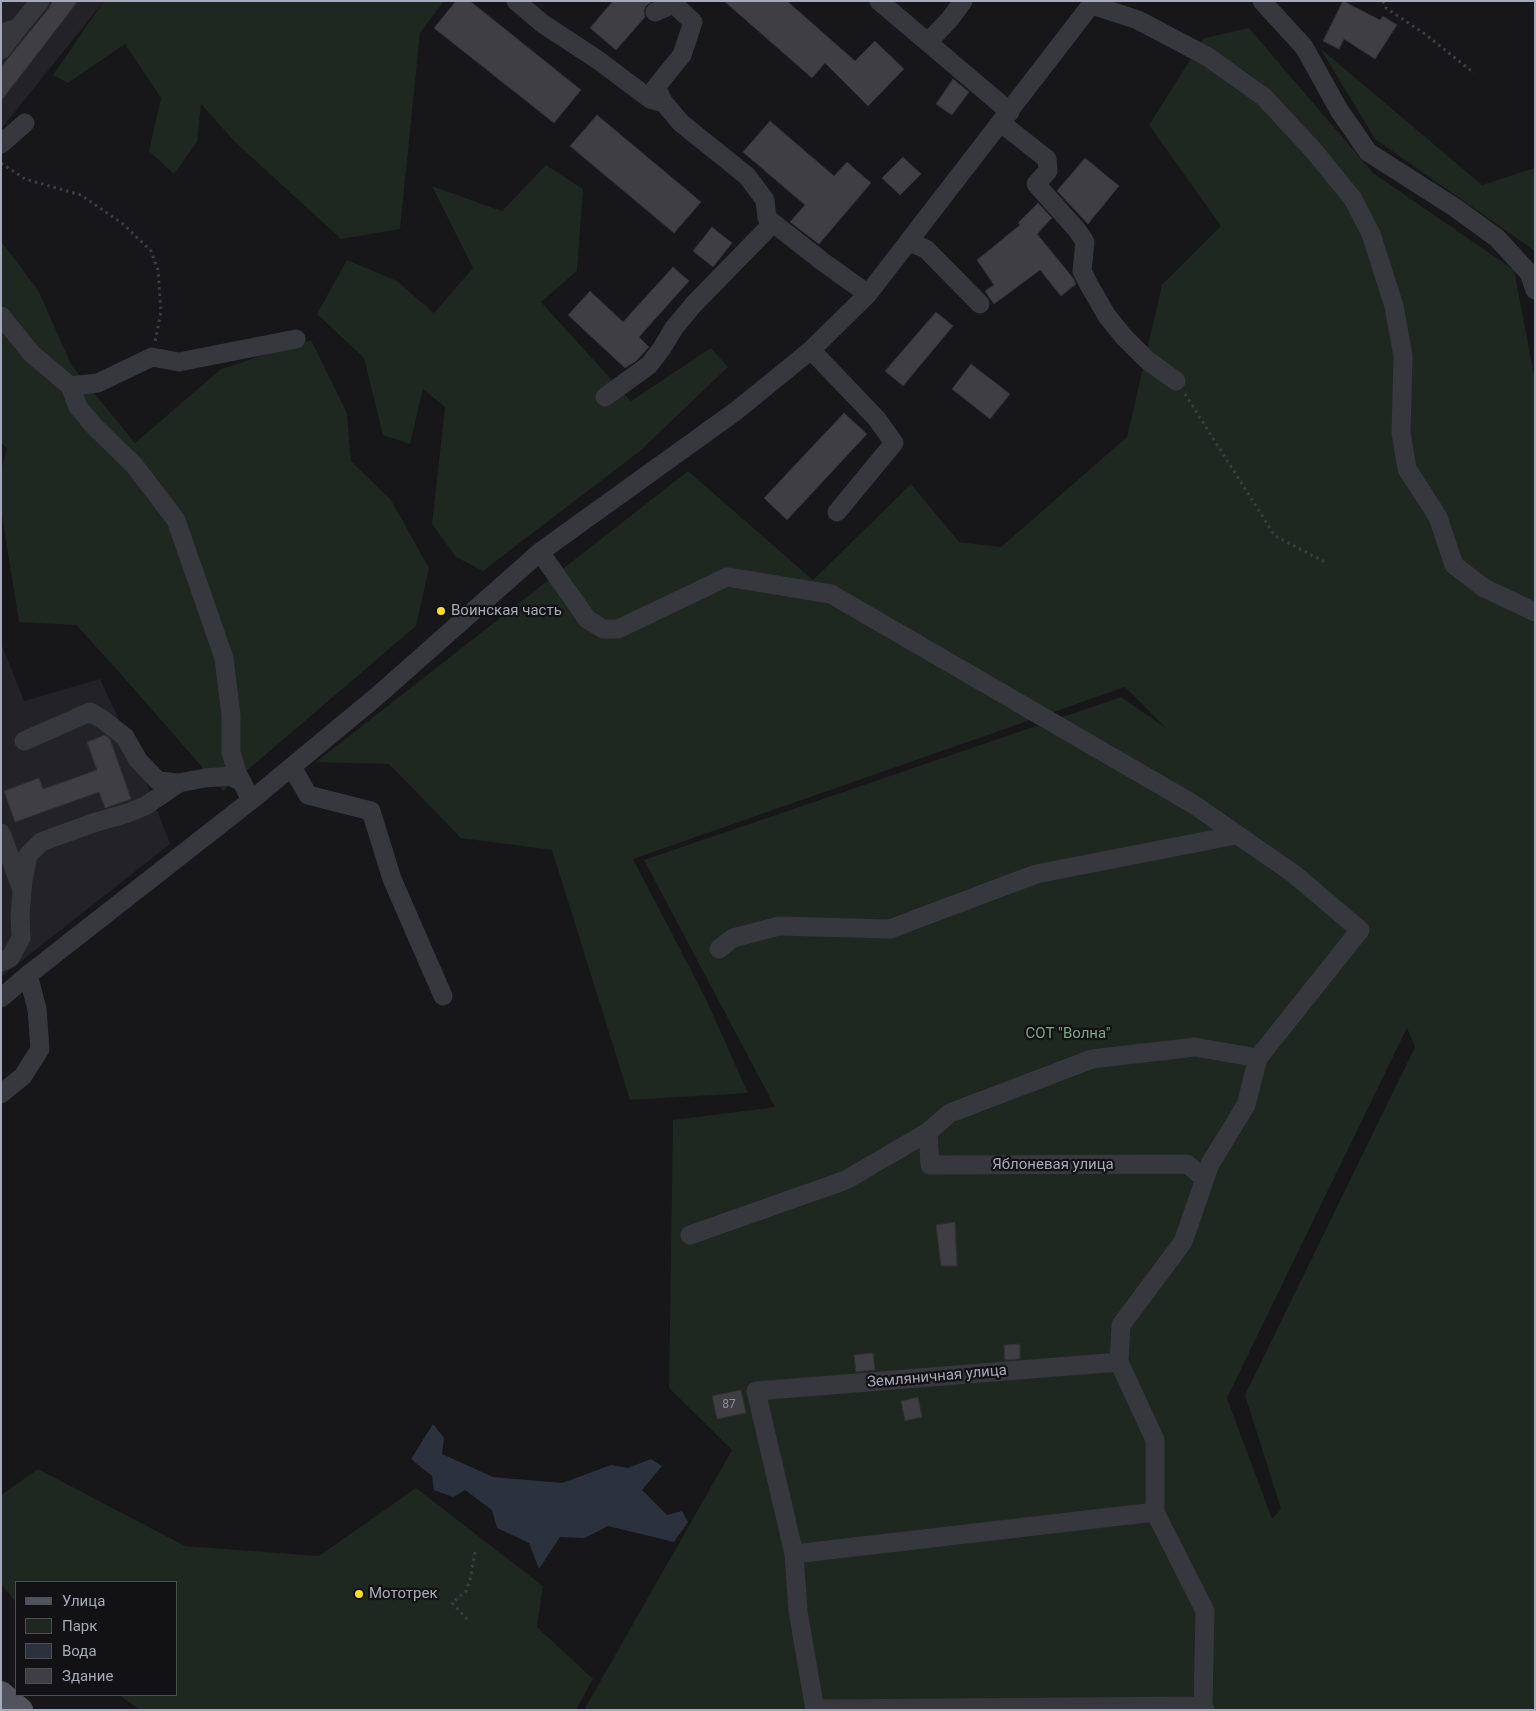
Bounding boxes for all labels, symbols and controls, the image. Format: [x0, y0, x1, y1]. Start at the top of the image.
place label: Воинская часть [451, 602, 562, 620]
marker: Воинская часть [435, 605, 447, 617]
park label: СОТ "Волна" [1026, 1025, 1110, 1043]
street label: Яблоневая улица [992, 1156, 1114, 1174]
street label: Земляничная улица [866, 1362, 1008, 1392]
house number: 87 [722, 1398, 736, 1412]
legend [15, 1581, 178, 1696]
place label: Мототрек [369, 1585, 437, 1603]
marker: Мототрек [353, 1588, 365, 1600]
text: Улица [62, 1592, 105, 1610]
text: Парк [62, 1617, 97, 1635]
text: Вода [62, 1642, 97, 1660]
text: Здание [62, 1667, 113, 1685]

